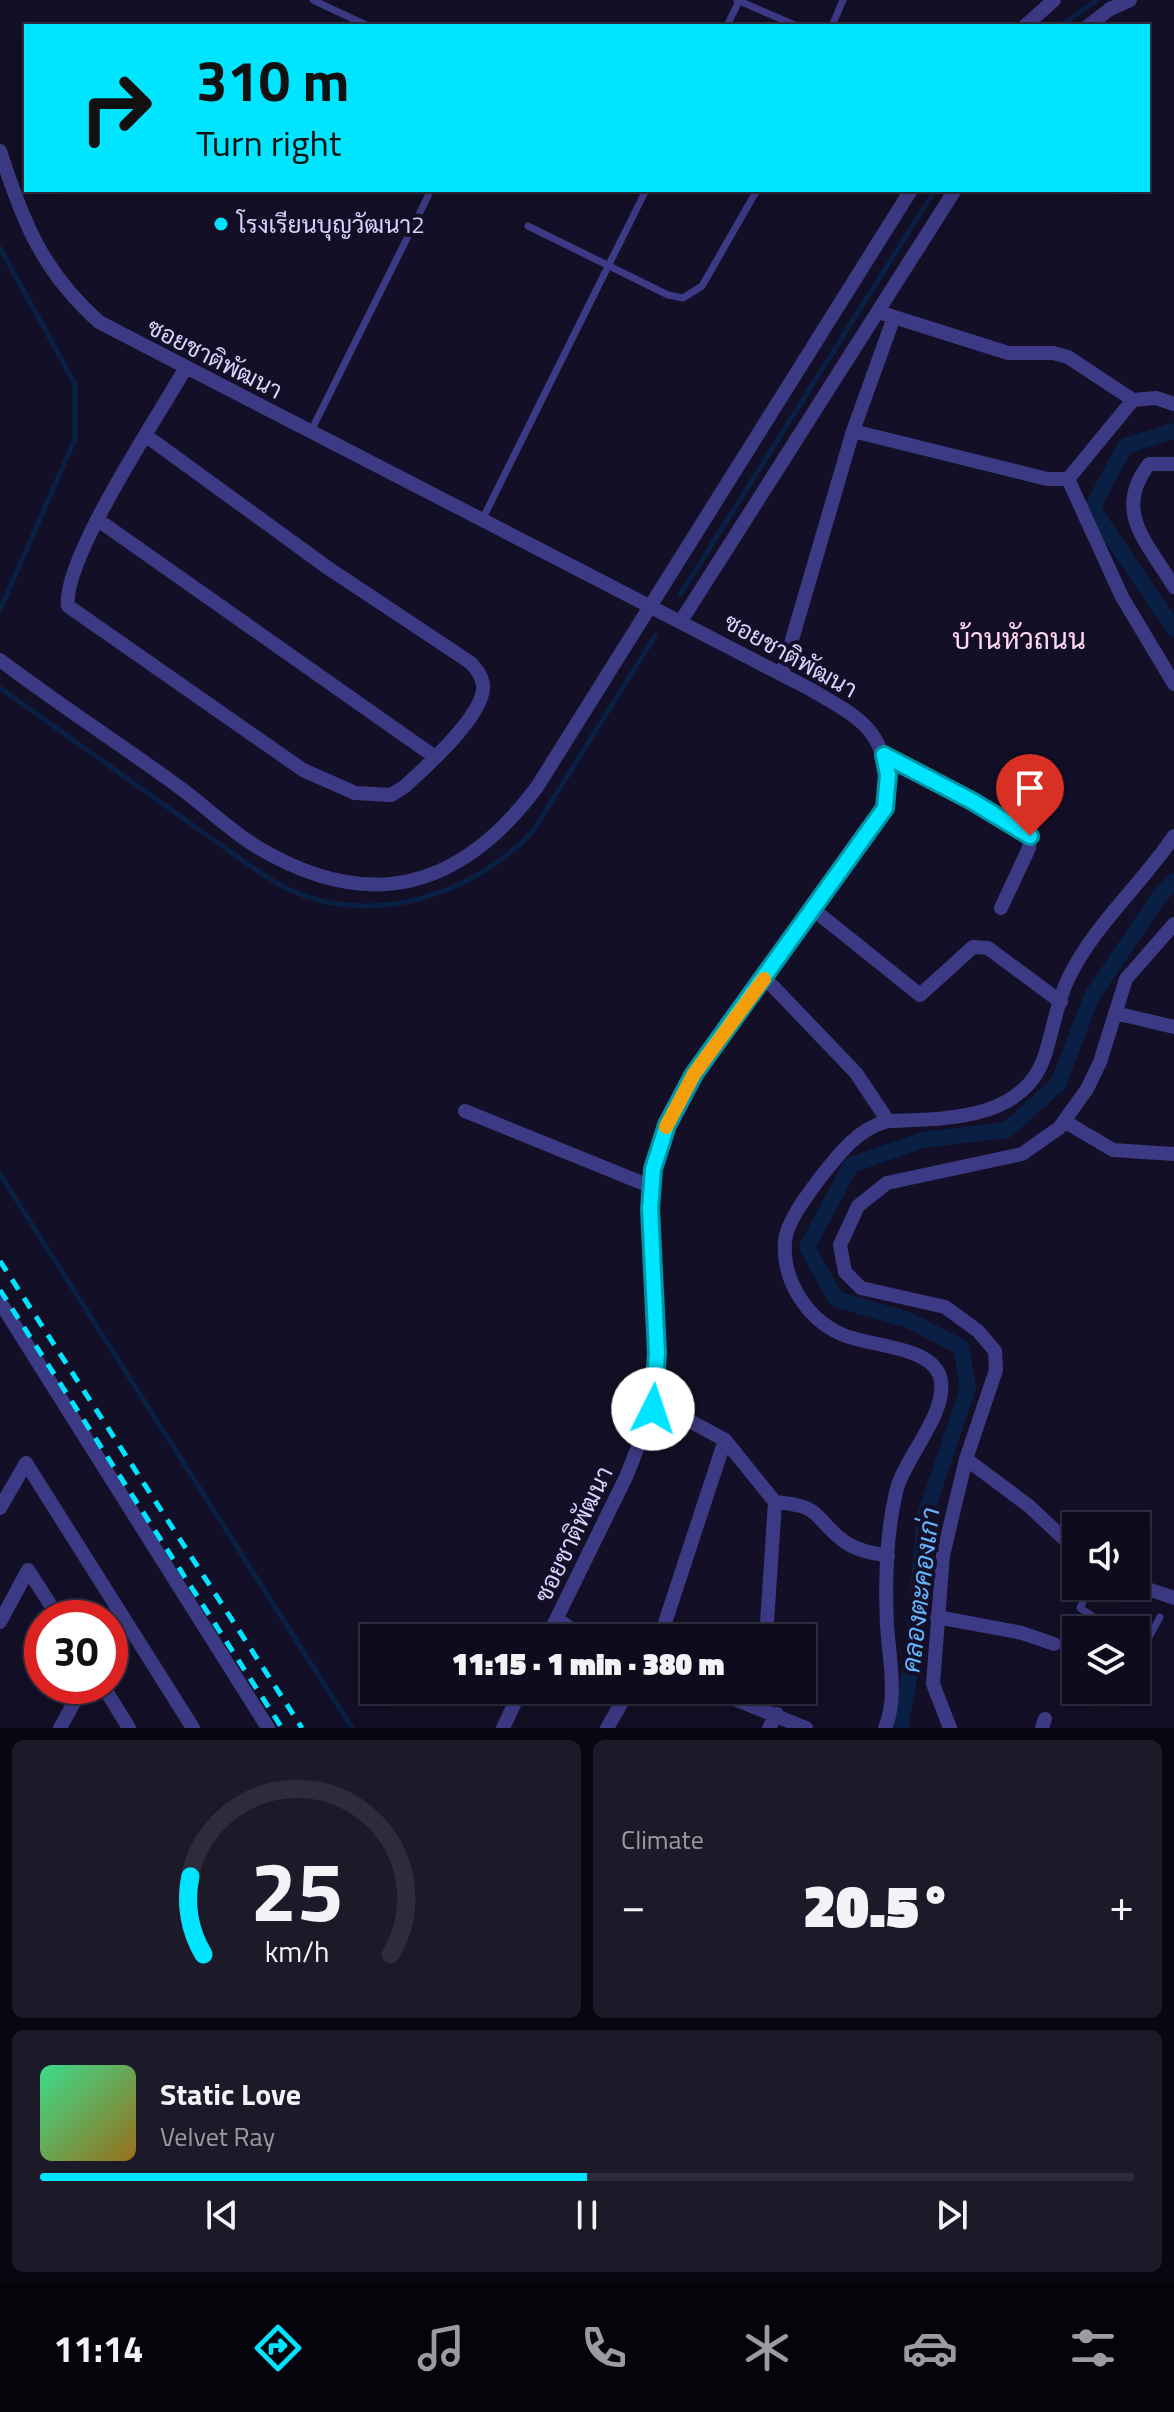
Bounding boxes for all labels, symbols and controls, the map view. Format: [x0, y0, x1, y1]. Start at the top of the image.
text: 310 m [196, 38, 349, 123]
icon: right [64, 56, 168, 160]
text: Turn right [196, 115, 341, 170]
place label: โรงเรียนบุญวัฒนา2 [235, 206, 425, 242]
marker: โรงเรียนบุญวัฒนา2 [212, 215, 230, 233]
street label: ซอยชาติพัฒนา [141, 308, 289, 408]
street label: ซอยชาติพัฒนา [718, 603, 864, 707]
district label: บ้านหัวถนน [952, 617, 1086, 660]
pin [996, 754, 1064, 836]
icon: arrive [1008, 766, 1052, 810]
position arrow [611, 1367, 695, 1451]
street label: ซอยชาติพัฒนา [524, 1460, 622, 1608]
water label: คลองตะคองเก่า [891, 1505, 949, 1675]
map controls [1062, 1512, 1150, 1704]
button: sound [1062, 1512, 1150, 1600]
speed limit sign: 30 [24, 1600, 128, 1704]
button: layers [1062, 1616, 1150, 1704]
text: 11:15 · 1 min · 380 m [452, 1641, 724, 1687]
text: Climate [621, 1820, 704, 1859]
text: 25 [250, 1827, 343, 1953]
text: 20.5° [803, 1859, 952, 1950]
text: − [621, 1871, 646, 1938]
text: + [1109, 1871, 1134, 1938]
text: km/h [264, 1930, 329, 1973]
text: Static Love [160, 2071, 301, 2117]
text: Velvet Ray [160, 2117, 275, 2156]
icon: previous [200, 2193, 244, 2237]
icon: pause [565, 2193, 609, 2237]
icon: next [930, 2193, 974, 2237]
icon: directions [250, 2320, 306, 2376]
icon: music [413, 2320, 469, 2376]
icon: phone [576, 2320, 632, 2376]
icon: climate [739, 2320, 795, 2376]
icon: car [902, 2320, 958, 2376]
icon: filters [1065, 2320, 1121, 2376]
text: 11:14 [53, 2321, 143, 2376]

